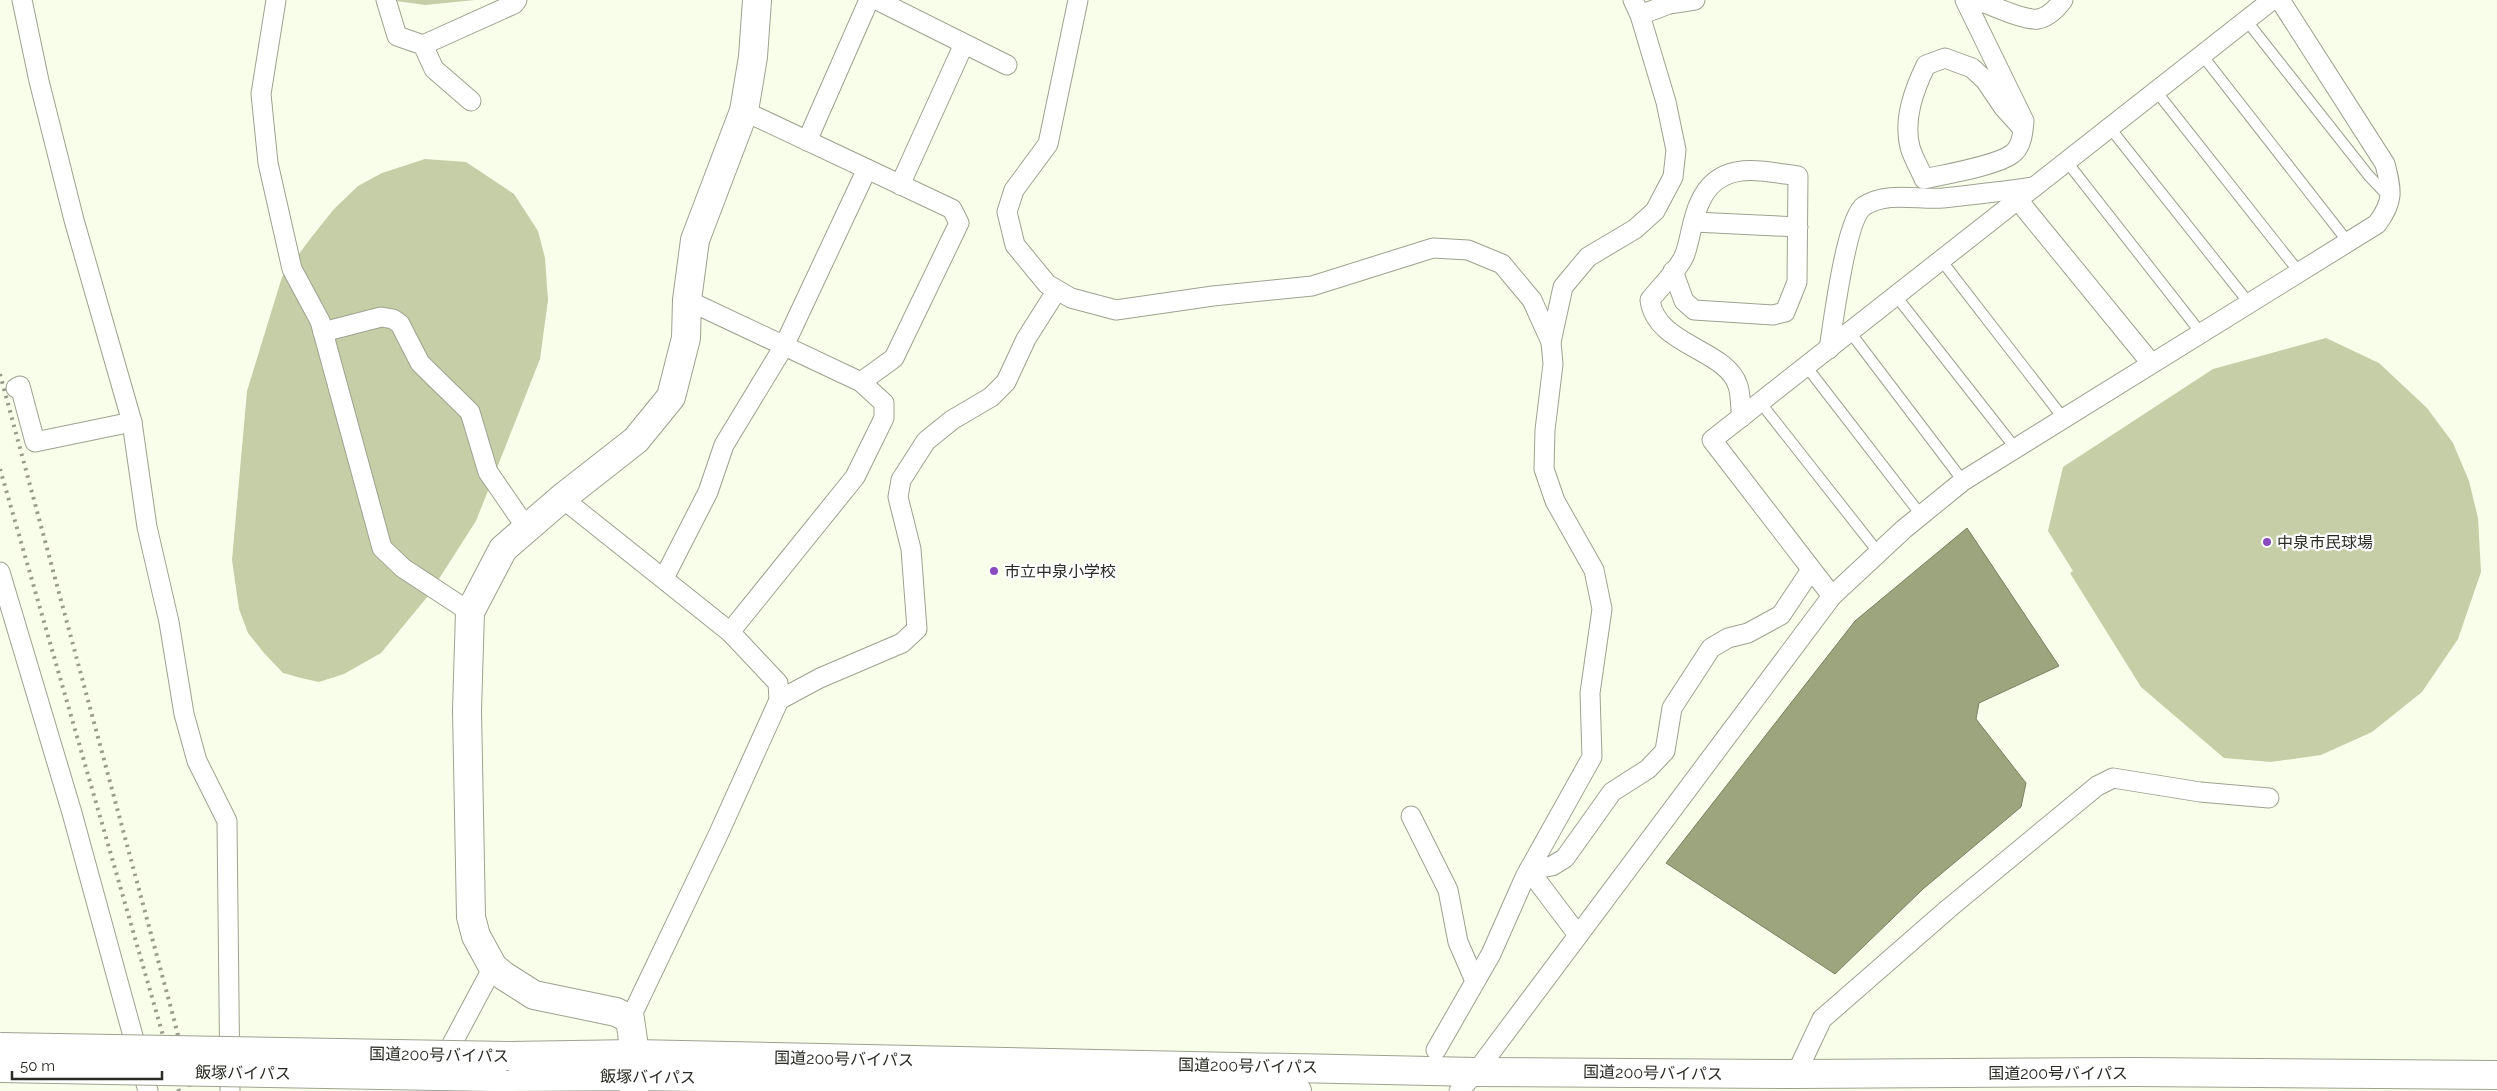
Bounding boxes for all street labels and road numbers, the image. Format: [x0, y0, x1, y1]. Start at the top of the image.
street label: 国道200号バイパス [369, 1044, 509, 1066]
street label: 国道200号バイパス [774, 1048, 914, 1070]
street label: 国道200号バイパス [1178, 1055, 1318, 1077]
street label: 国道200号バイパス [1583, 1062, 1723, 1084]
street label: 飯塚バイパス [195, 1063, 291, 1083]
street label: 国道200号バイパス [1988, 1064, 2128, 1083]
street label: 飯塚バイパス [600, 1067, 696, 1087]

